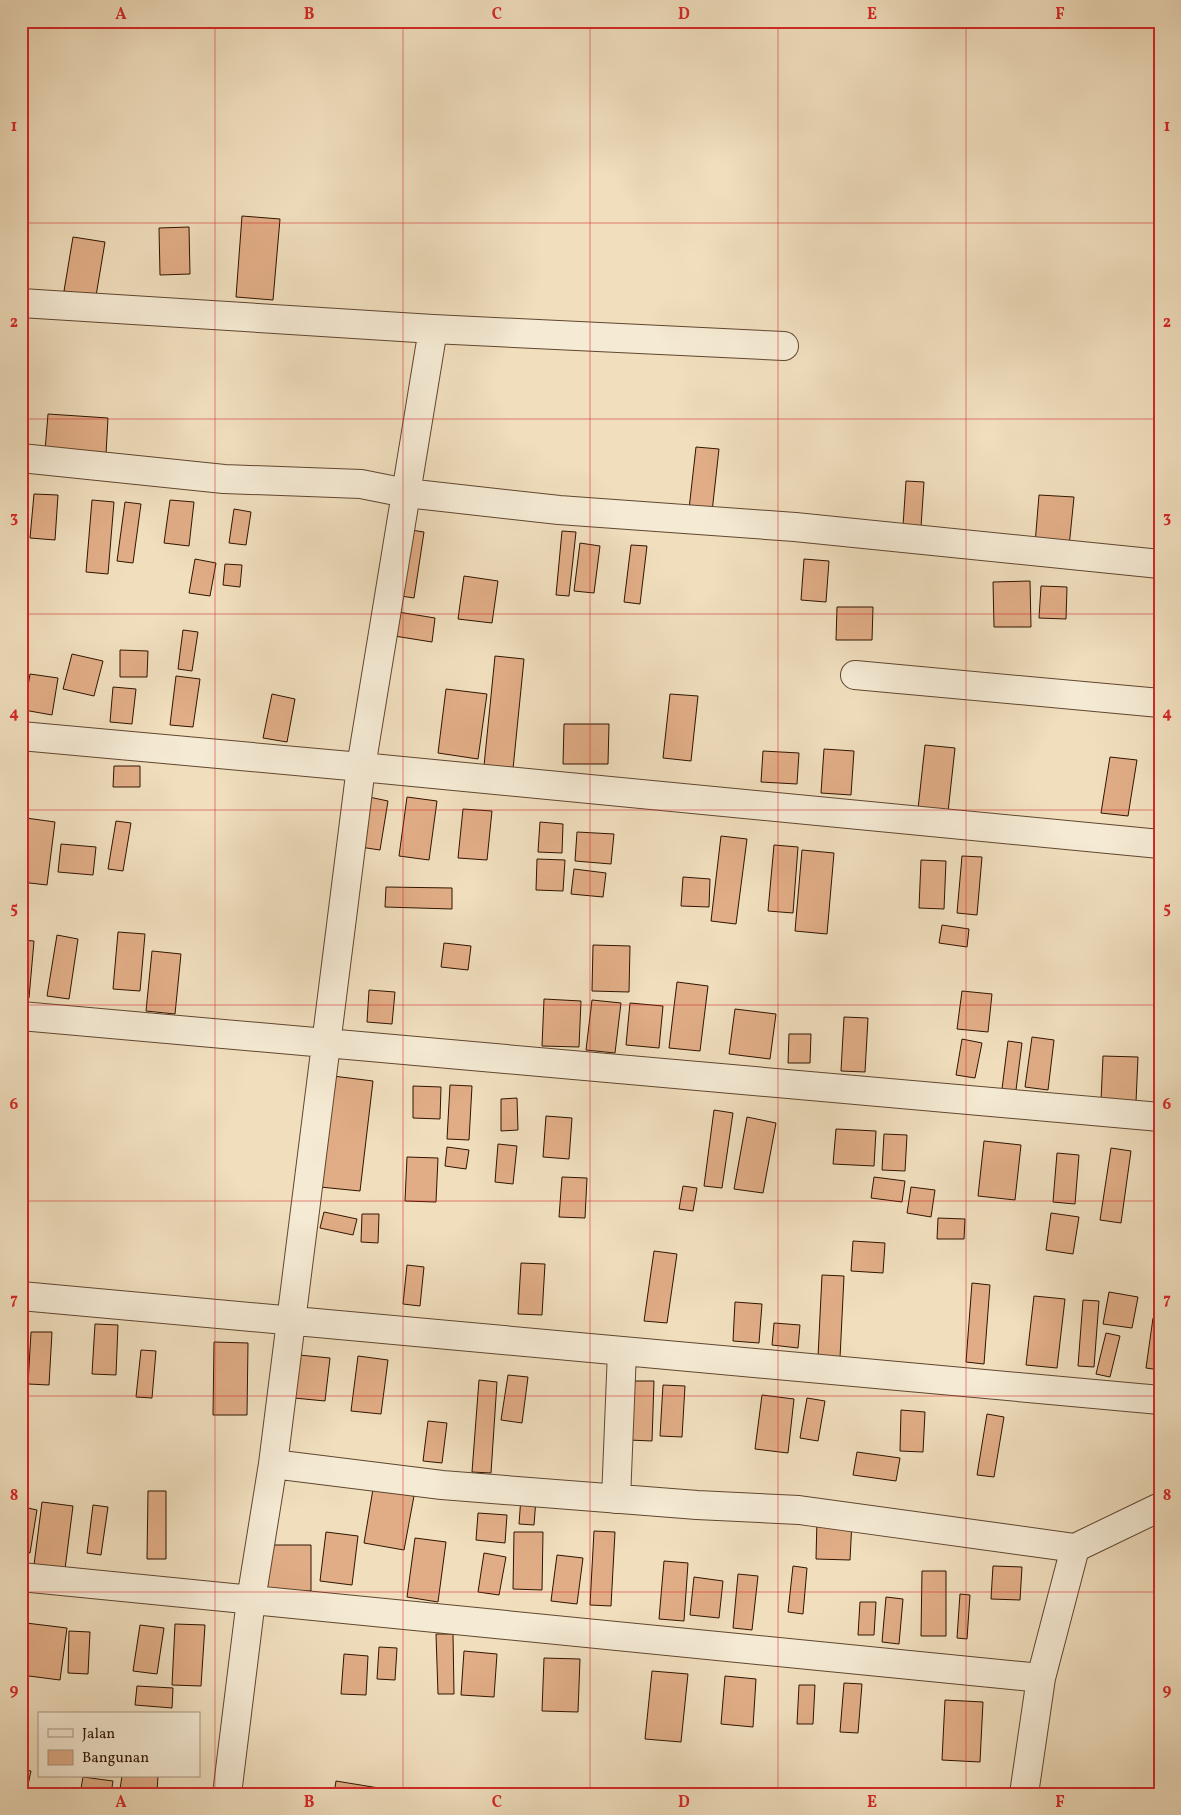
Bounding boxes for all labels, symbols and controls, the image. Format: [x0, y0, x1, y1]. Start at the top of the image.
text: A [115, 4, 127, 26]
text: B [304, 4, 315, 26]
text: C [492, 4, 502, 26]
text: D [678, 4, 690, 26]
text: E [867, 4, 877, 26]
text: F [1055, 4, 1065, 26]
text: 1 [11, 116, 17, 138]
text: 1 [1164, 116, 1170, 138]
text: 2 [10, 312, 18, 334]
text: 2 [1163, 312, 1171, 334]
text: 3 [10, 507, 18, 529]
text: 3 [1163, 507, 1171, 529]
text: 4 [9, 703, 19, 725]
text: 4 [1162, 703, 1172, 725]
text: 5 [10, 898, 18, 920]
text: 5 [1163, 898, 1171, 920]
text: 6 [10, 1094, 19, 1116]
text: 6 [1163, 1094, 1172, 1116]
text: 7 [10, 1289, 18, 1311]
text: 7 [1163, 1289, 1171, 1311]
text: 8 [10, 1485, 18, 1507]
text: 8 [1163, 1485, 1171, 1507]
text: 9 [10, 1680, 19, 1702]
text: 9 [1163, 1680, 1172, 1702]
legend [38, 1712, 200, 1778]
text: Jalan [82, 1724, 115, 1745]
text: Bangunan [82, 1748, 149, 1769]
text: A [115, 1792, 127, 1814]
text: B [304, 1792, 315, 1814]
text: C [492, 1792, 502, 1814]
text: D [678, 1792, 690, 1814]
text: E [867, 1792, 877, 1814]
text: F [1055, 1792, 1065, 1814]

